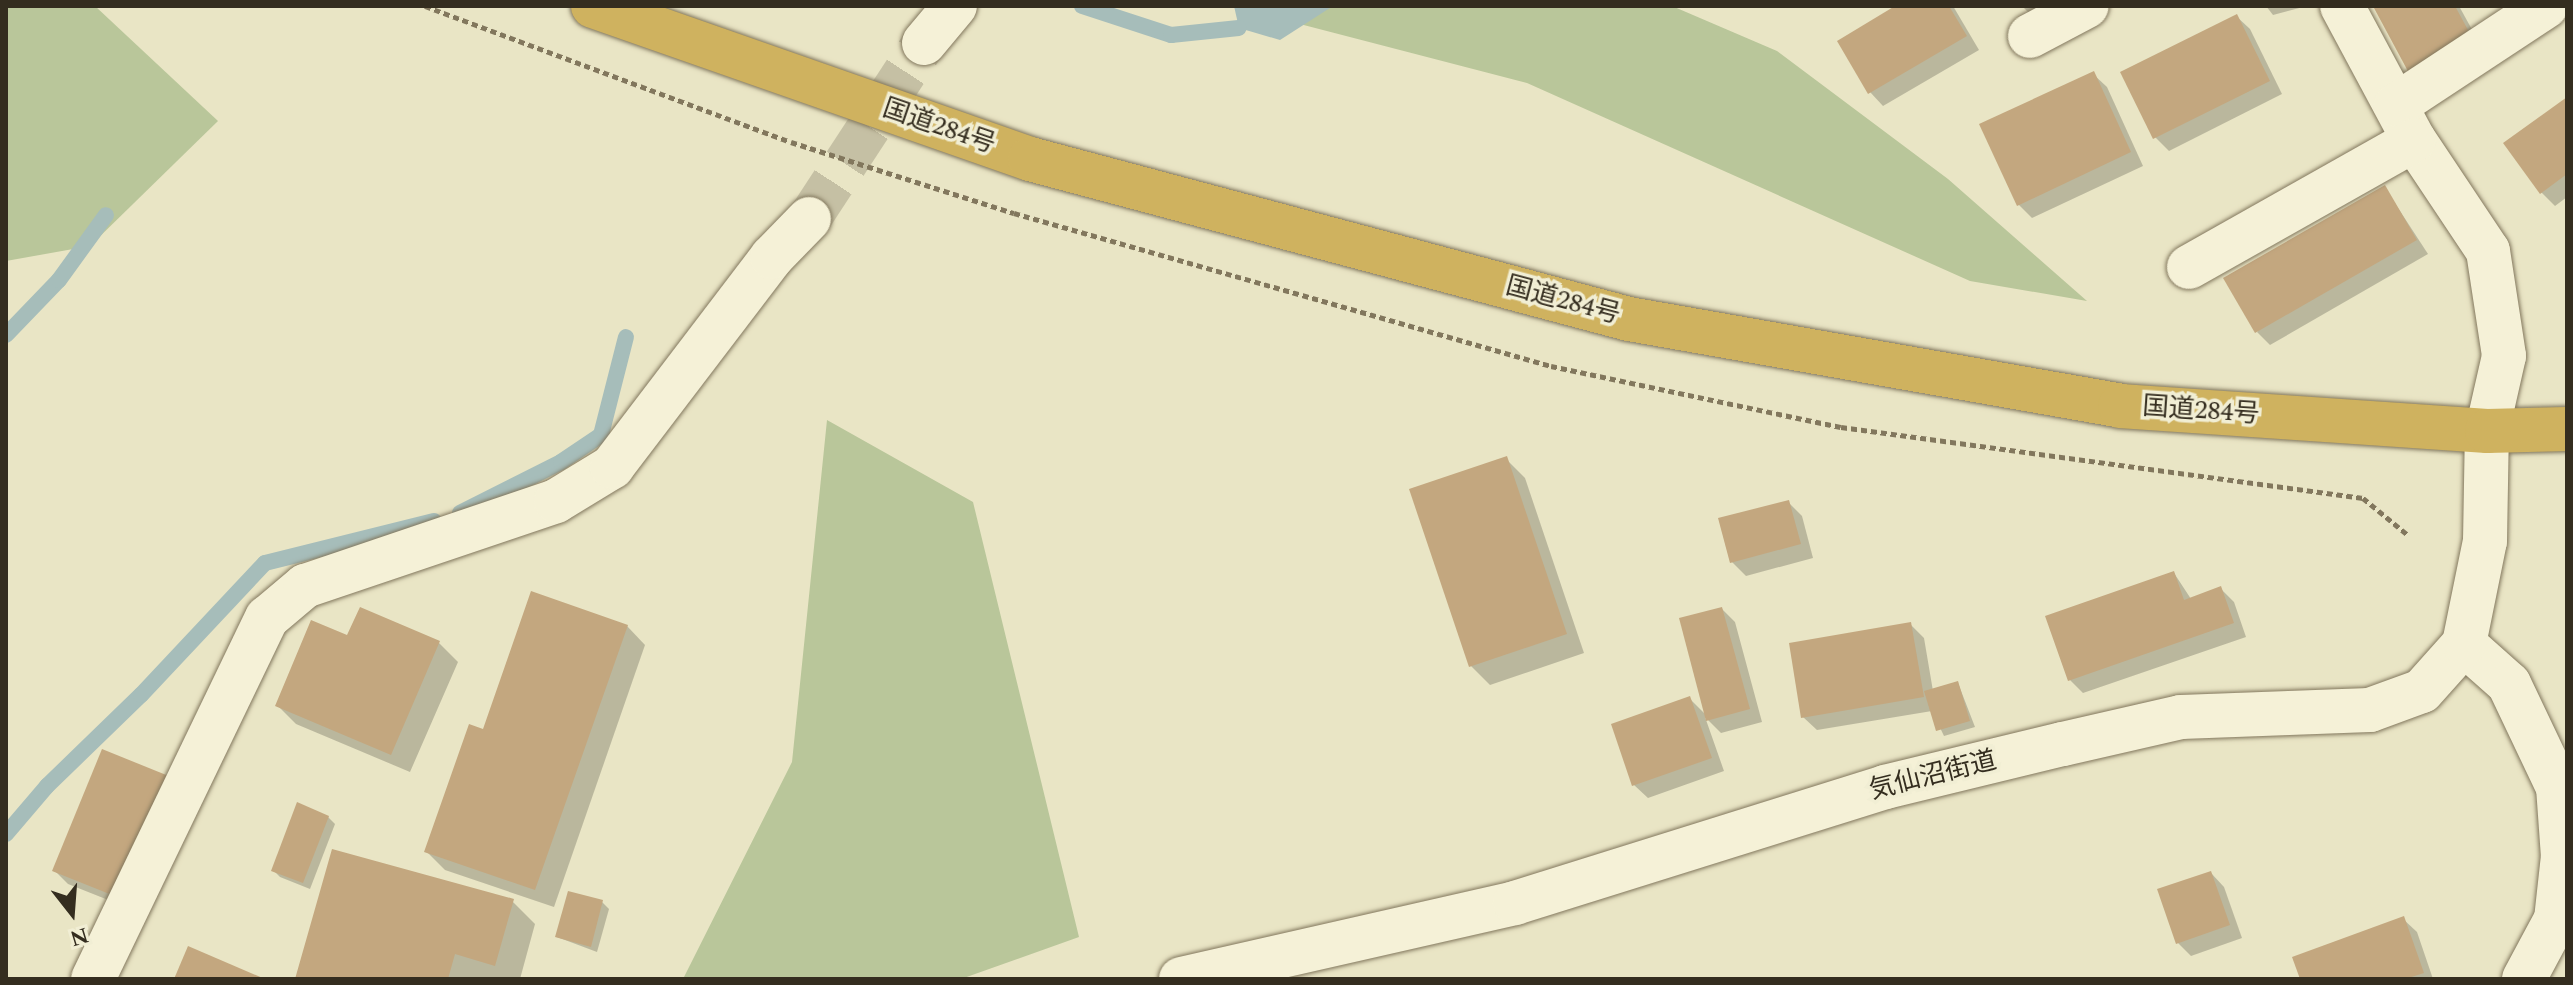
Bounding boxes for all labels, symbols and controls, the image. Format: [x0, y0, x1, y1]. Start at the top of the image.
street label: 国道284号 [879, 93, 999, 161]
street label: 国道284号 [1502, 271, 1624, 331]
street label: 国道284号 [2142, 391, 2260, 431]
street label: 気仙沼街道 [1866, 745, 2000, 807]
north arrow [32, 873, 112, 953]
text: N [66, 918, 93, 955]

